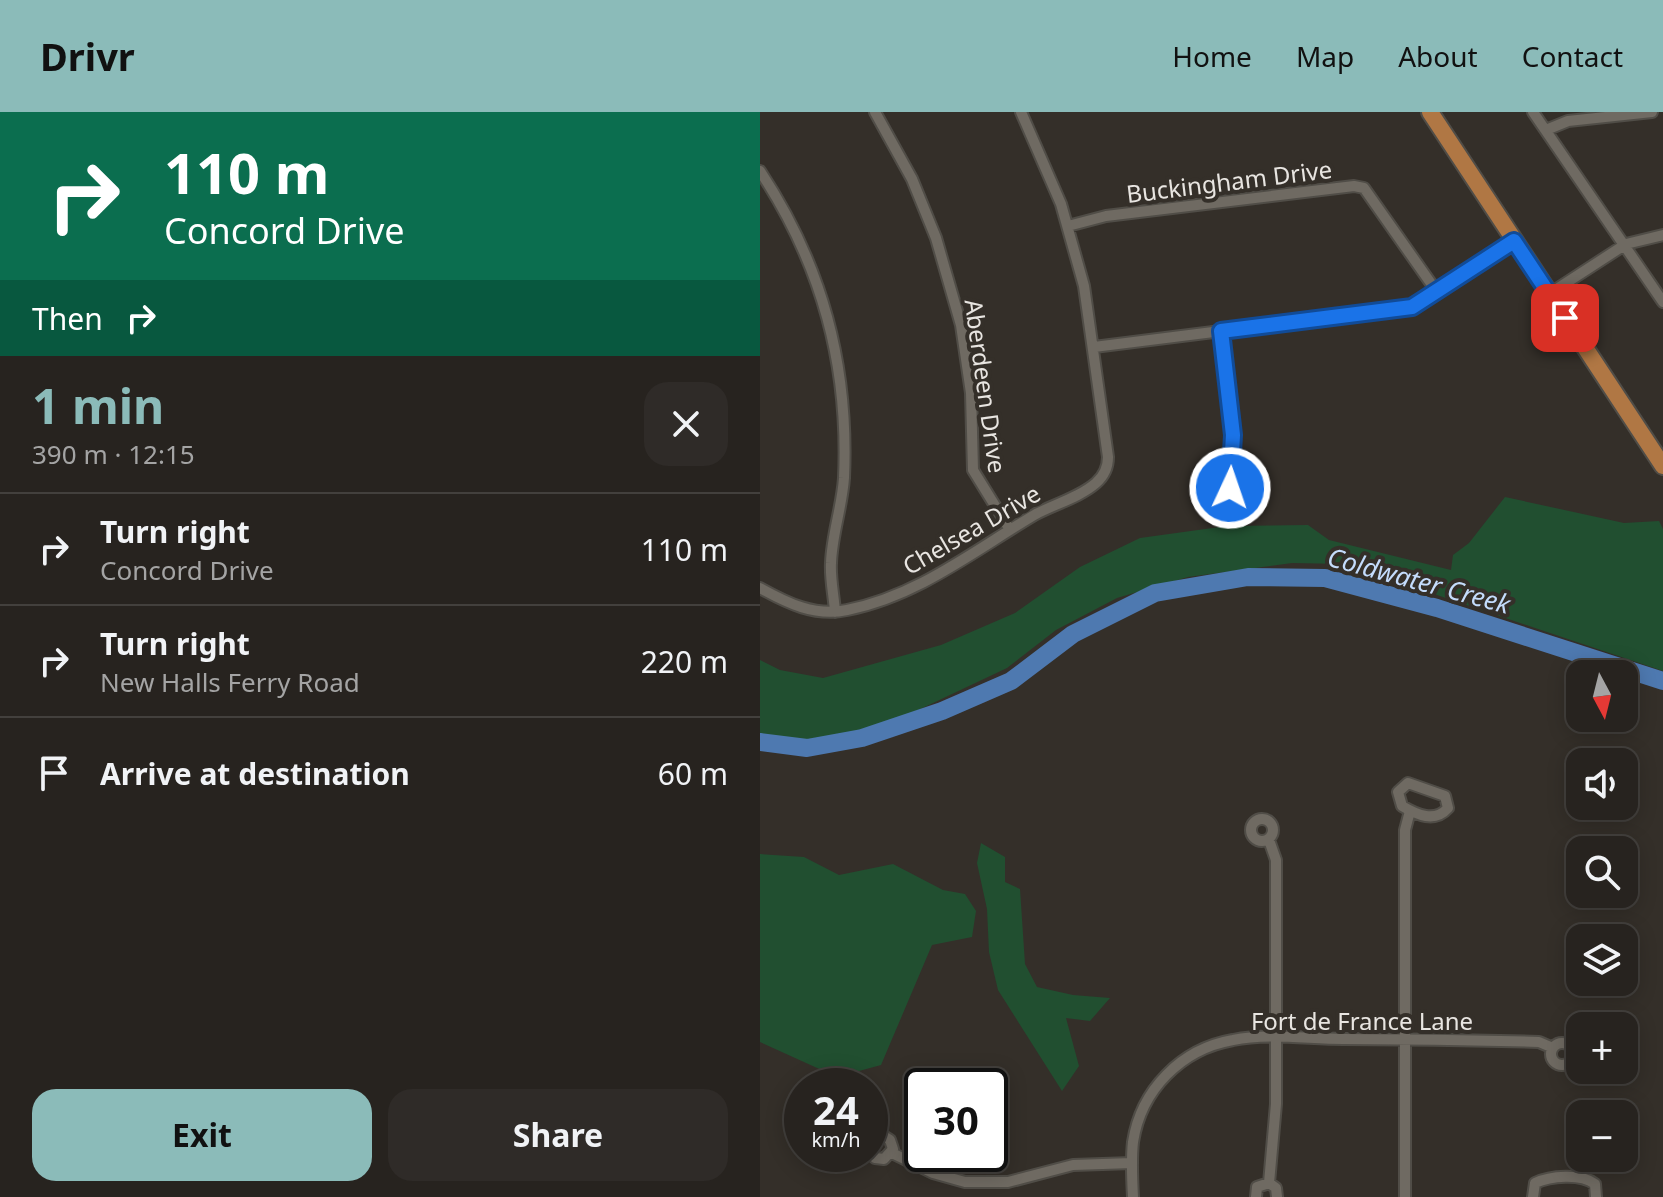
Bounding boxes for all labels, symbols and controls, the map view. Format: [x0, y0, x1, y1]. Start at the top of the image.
text: Drivr [40, 30, 135, 82]
text: Home [1172, 37, 1252, 75]
text: Map [1296, 37, 1354, 75]
text: About [1398, 37, 1478, 75]
text: Contact [1522, 37, 1623, 75]
text: 110 m [164, 134, 329, 210]
icon: right [32, 144, 136, 248]
street label: Buckingham Drive [1124, 152, 1334, 210]
text: Concord Drive [164, 206, 405, 255]
pin [1531, 284, 1599, 352]
icon: right [119, 296, 163, 340]
icon: arrive [1543, 296, 1587, 340]
street label: Aberdeen Drive [957, 297, 1015, 475]
text: Then [32, 298, 103, 339]
text: 1 min [32, 373, 164, 438]
button: close [644, 382, 728, 466]
text: 390 m · 12:15 [32, 436, 195, 472]
position arrow [1188, 446, 1272, 530]
street label: Chelsea Drive [896, 476, 1046, 582]
text: Turn right [100, 511, 250, 552]
icon: right [32, 527, 76, 571]
text: 110 m [641, 529, 728, 570]
water label: Coldwater Creek [1324, 538, 1515, 622]
text: Concord Drive [100, 552, 274, 588]
text: Turn right [100, 623, 250, 664]
icon: right [32, 639, 76, 683]
text: 220 m [641, 641, 728, 682]
north arrow [1566, 660, 1638, 732]
map controls [1566, 660, 1638, 1172]
text: New Halls Ferry Road [100, 664, 360, 700]
button: sound [1566, 748, 1638, 820]
icon: arrive [32, 751, 76, 795]
text: Arrive at destination [100, 753, 410, 794]
text: 60 m [658, 753, 728, 794]
button: search [1566, 836, 1638, 908]
button: layers [1566, 924, 1638, 996]
street label: Fort de France Lane [1251, 1004, 1473, 1037]
button: + [1566, 1012, 1638, 1084]
speed limit sign: 30 [904, 1068, 1008, 1172]
text: 24 [813, 1082, 859, 1137]
button: Exit [32, 1089, 372, 1181]
button: Share [388, 1089, 728, 1181]
button: − [1566, 1100, 1638, 1172]
text: km/h [811, 1126, 861, 1153]

